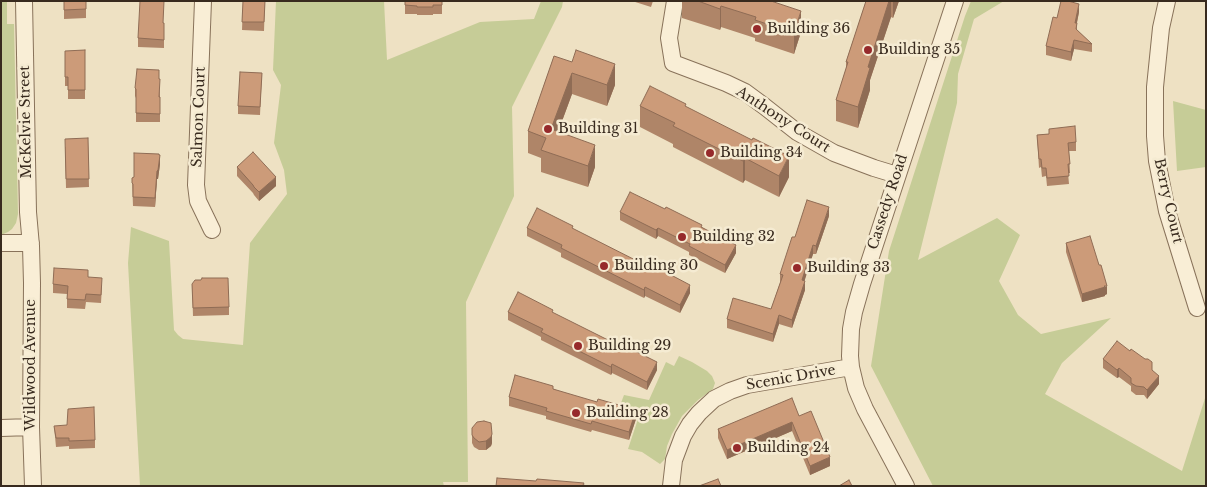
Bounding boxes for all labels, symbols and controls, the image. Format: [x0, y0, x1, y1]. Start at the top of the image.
place label: Building 36 [767, 21, 850, 37]
marker: Building 36 [751, 23, 763, 35]
place label: Building 35 [878, 42, 960, 58]
marker: Building 35 [862, 44, 874, 56]
street label: McKelvie Street [17, 65, 35, 179]
street label: Salmon Court [189, 66, 209, 168]
street label: Anthony Court [733, 83, 833, 157]
place label: Building 31 [558, 121, 639, 137]
marker: Building 31 [542, 123, 554, 135]
place label: Building 34 [720, 145, 802, 161]
marker: Building 34 [704, 147, 716, 159]
street label: Cassedy Road [865, 152, 911, 252]
street label: Berry Court [1150, 157, 1186, 245]
place label: Building 32 [692, 229, 775, 245]
marker: Building 32 [676, 231, 688, 243]
place label: Building 30 [614, 258, 698, 274]
marker: Building 30 [598, 260, 610, 272]
place label: Building 33 [807, 260, 890, 276]
marker: Building 33 [791, 262, 803, 274]
street label: Wildwood Avenue [23, 299, 39, 431]
place label: Building 29 [588, 338, 671, 354]
marker: Building 29 [572, 340, 584, 352]
street label: Scenic Drive [745, 362, 837, 394]
place label: Building 28 [586, 405, 669, 421]
marker: Building 28 [570, 407, 582, 419]
place label: Building 24 [747, 440, 829, 456]
marker: Building 24 [731, 442, 743, 454]

